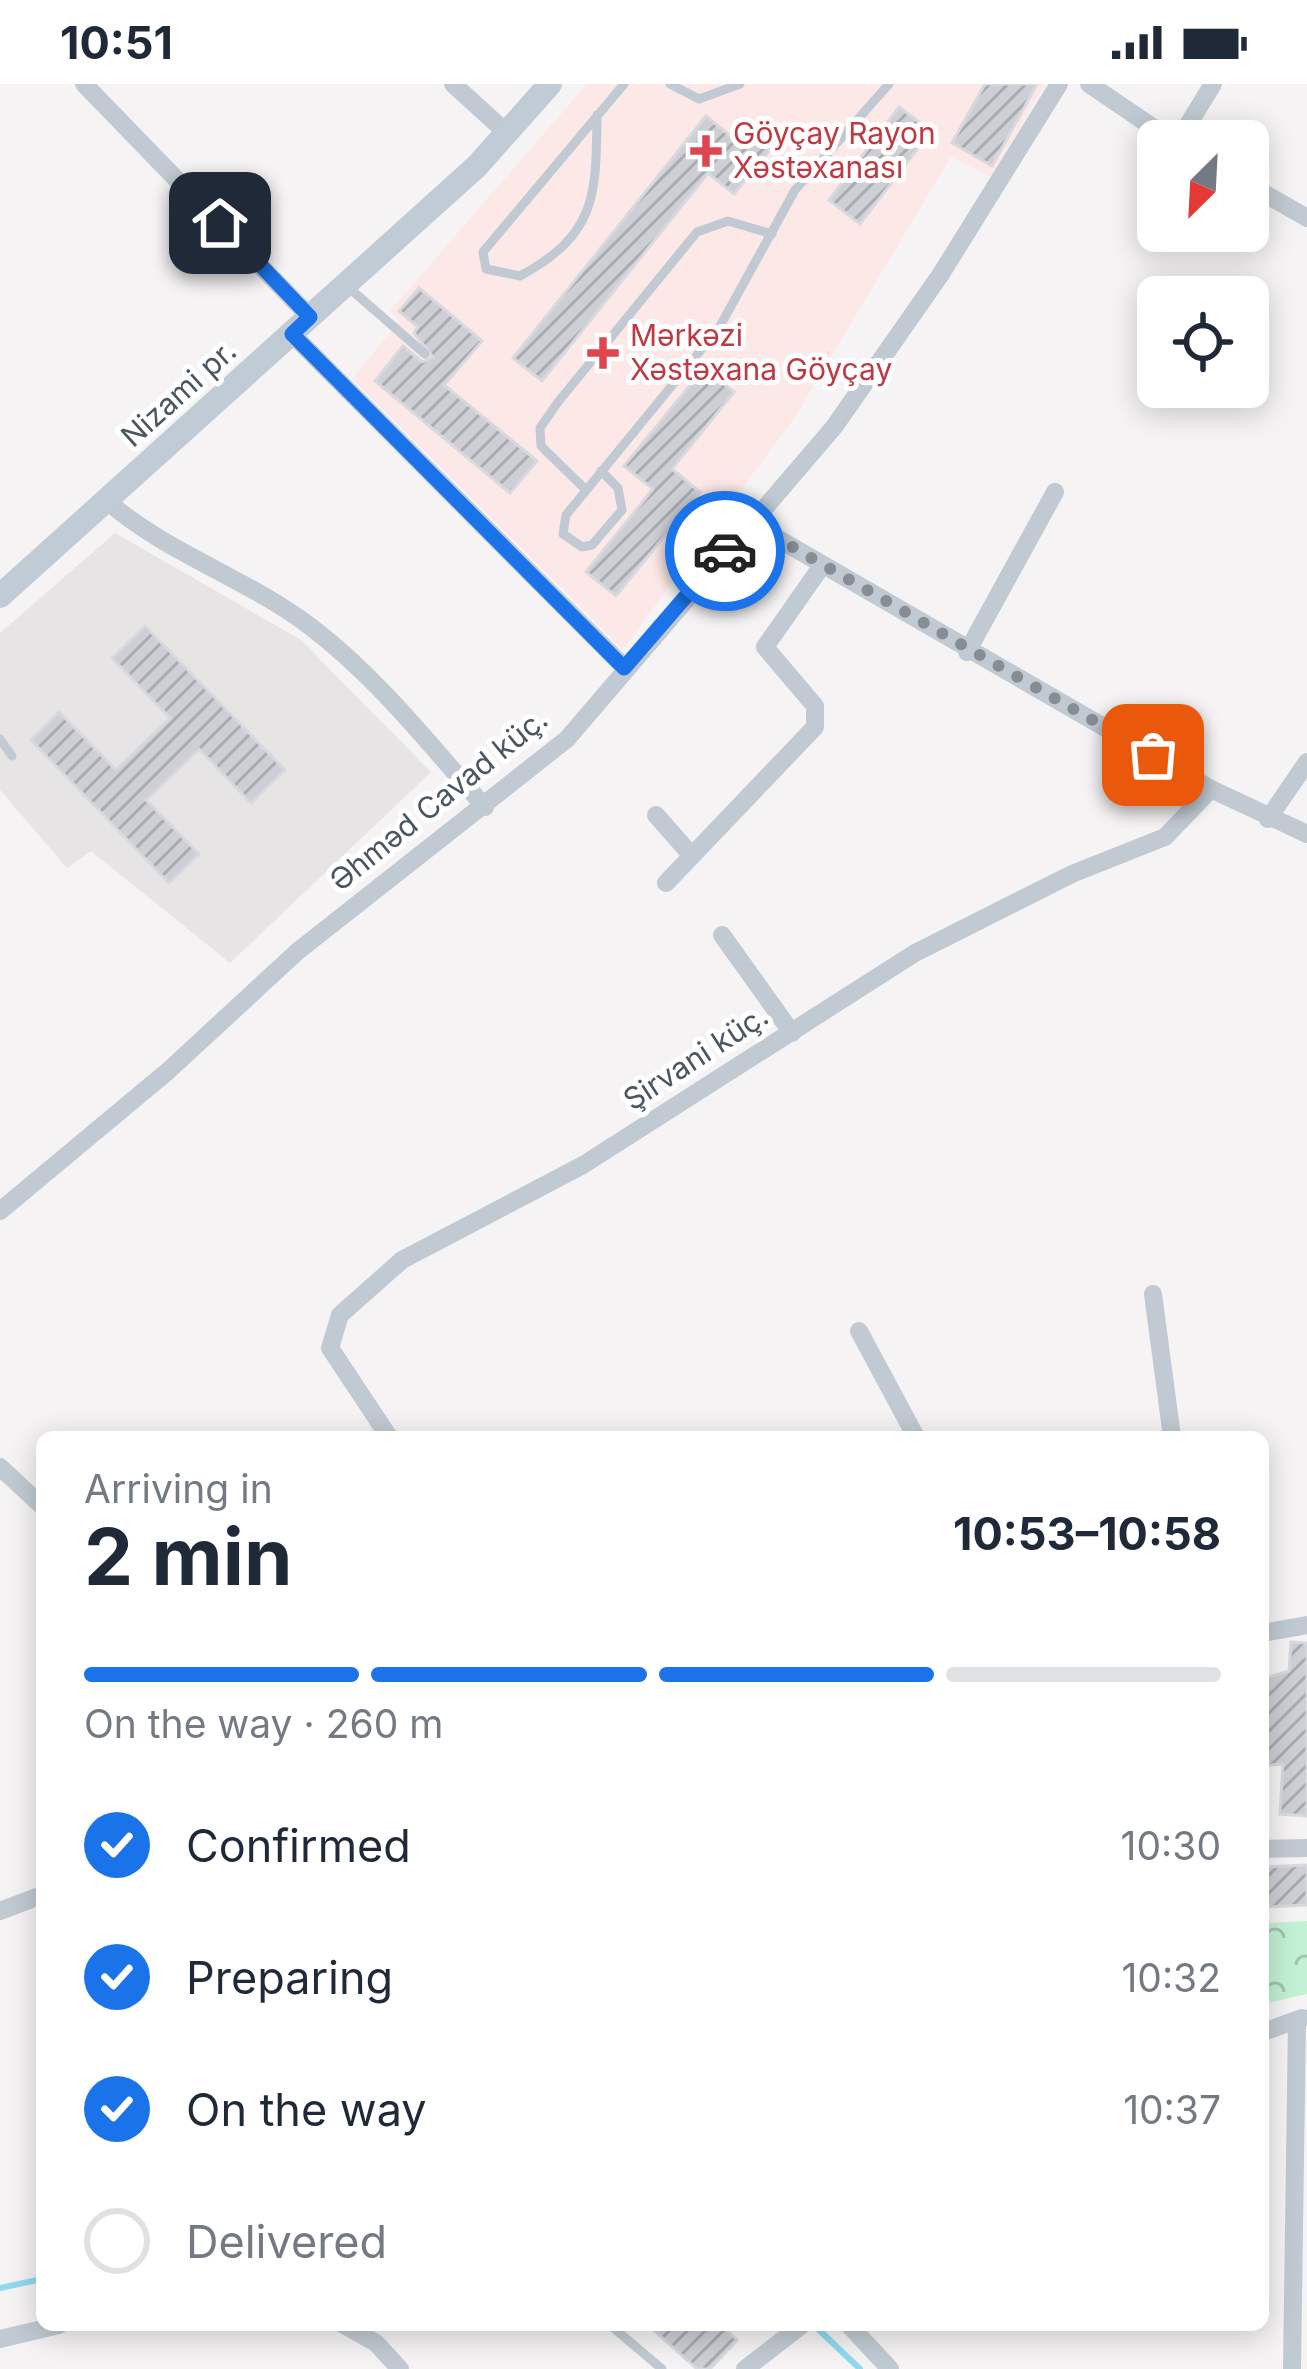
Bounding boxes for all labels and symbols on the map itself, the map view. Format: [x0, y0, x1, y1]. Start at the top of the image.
place label: Göyçay Rayon Xəstəxanası [733, 115, 936, 185]
north arrow [1137, 120, 1269, 252]
marker: Göyçay Rayon Xəstəxanası [690, 135, 722, 167]
pin [169, 172, 271, 274]
place label: Mərkəzi Xəstəxana Göyçay [630, 317, 892, 387]
street label: Nizami pr. [114, 332, 243, 454]
marker: Mərkəzi Xəstəxana Göyçay [587, 337, 619, 369]
courier [665, 491, 785, 611]
street label: Əhməd Cavad küç. [322, 700, 554, 898]
pin [1102, 704, 1204, 806]
street label: Şirvani küç. [616, 997, 775, 1117]

